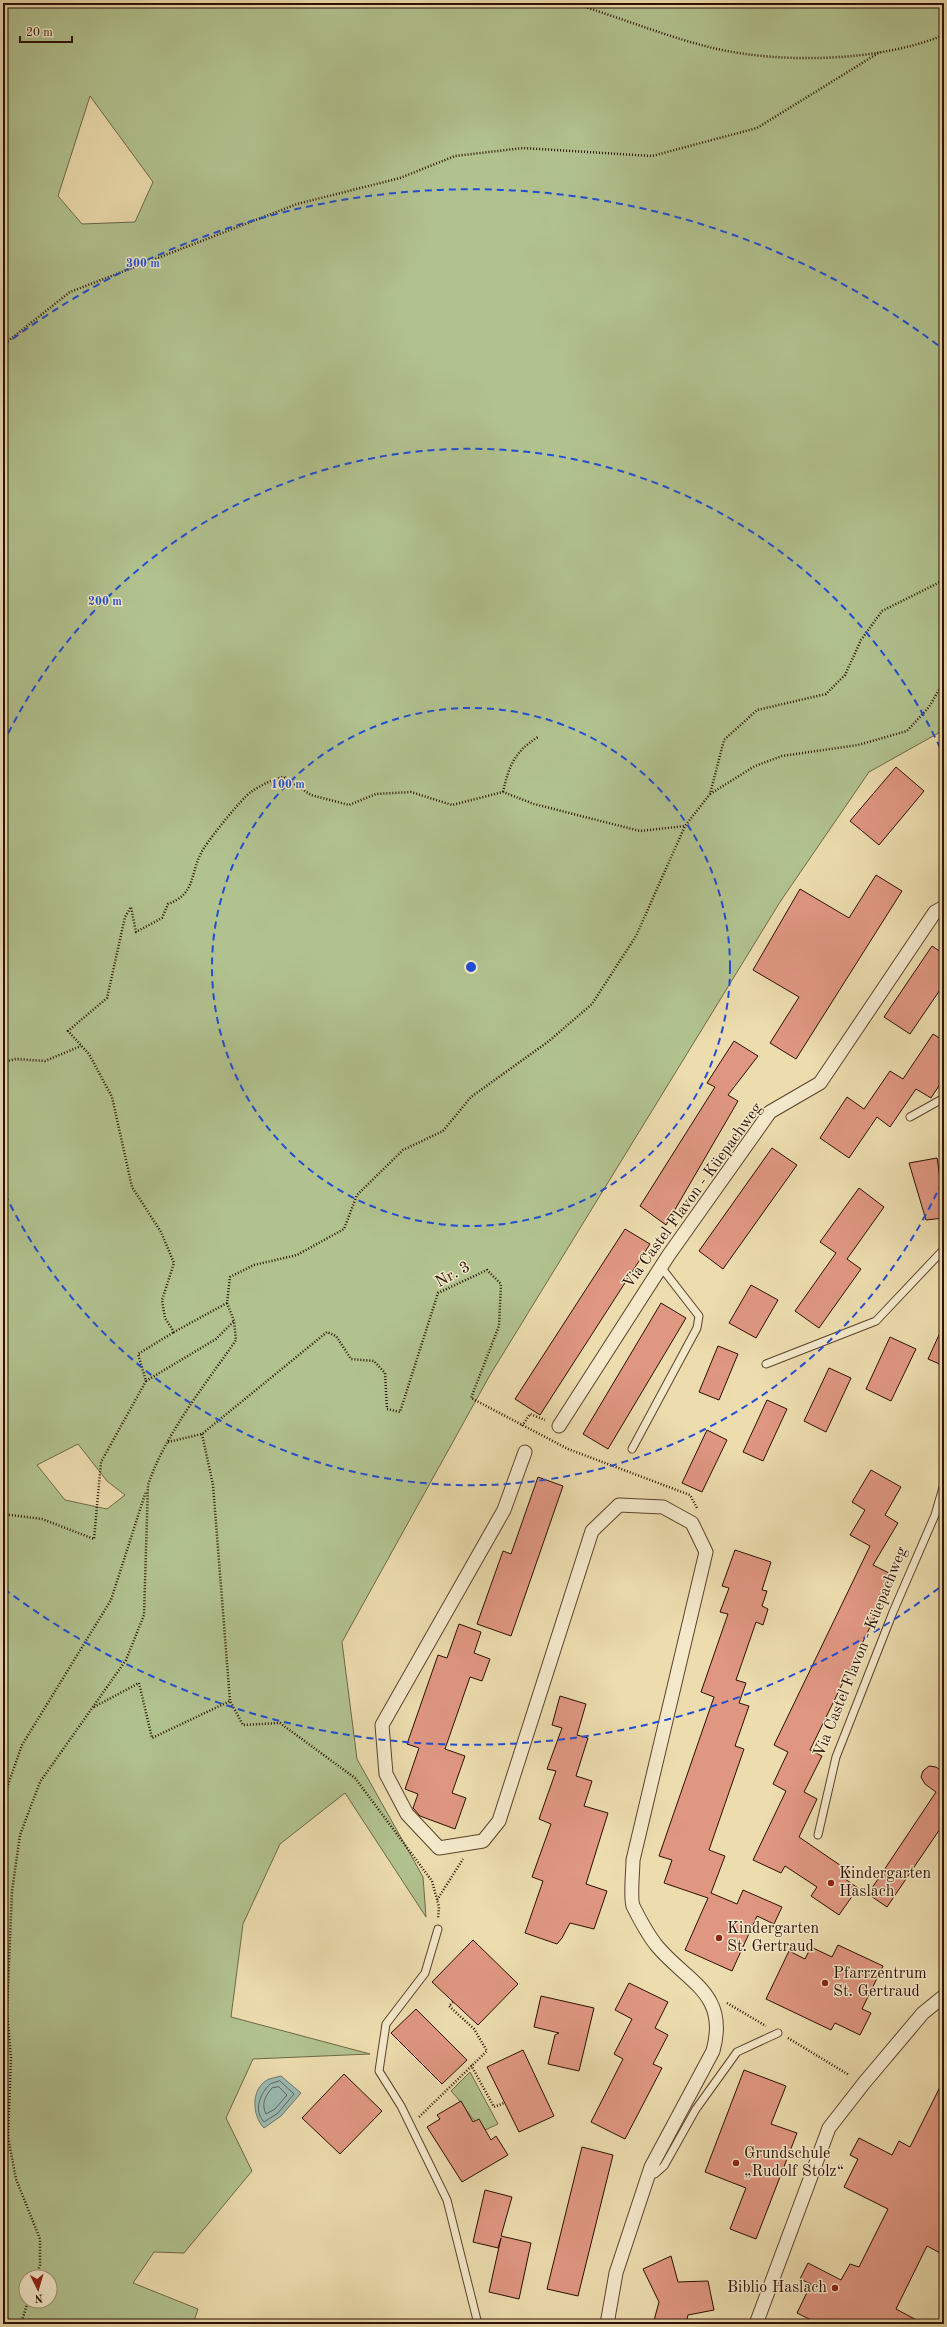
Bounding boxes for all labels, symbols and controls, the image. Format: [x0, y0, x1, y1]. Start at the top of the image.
scale bar [20, 18, 72, 44]
text: 20 m [26, 27, 53, 39]
text: 300 m [126, 258, 160, 270]
text: 200 m [88, 596, 122, 608]
text: 100 m [271, 779, 305, 791]
centre of rings [464, 960, 478, 974]
street label: Via Castel Flavon - Küepachweg [620, 1100, 766, 1292]
street label: Nr. 3 [433, 1259, 473, 1291]
street label: Via Castel Flavon - Küepachweg [811, 1544, 911, 1759]
place label: Kindergarten Haslach [839, 1866, 931, 1900]
marker: Kindergarten Haslach [826, 1878, 836, 1888]
place label: Kindergarten St. Gertraud [727, 1921, 819, 1955]
marker: Kindergarten St. Gertraud [714, 1933, 724, 1943]
place label: Pfarrzentrum St. Gertraud [833, 1966, 927, 2000]
marker: Pfarrzentrum St. Gertraud [820, 1978, 830, 1988]
place label: Grundschule „Rudolf Stolz“ [744, 2146, 844, 2180]
marker: Grundschule „Rudolf Stolz“ [731, 2158, 741, 2168]
north arrow [18, 2269, 58, 2309]
place label: Biblio Haslach [727, 2280, 827, 2296]
marker: Biblio Haslach [830, 2283, 840, 2293]
text: N [33, 2292, 43, 2303]

